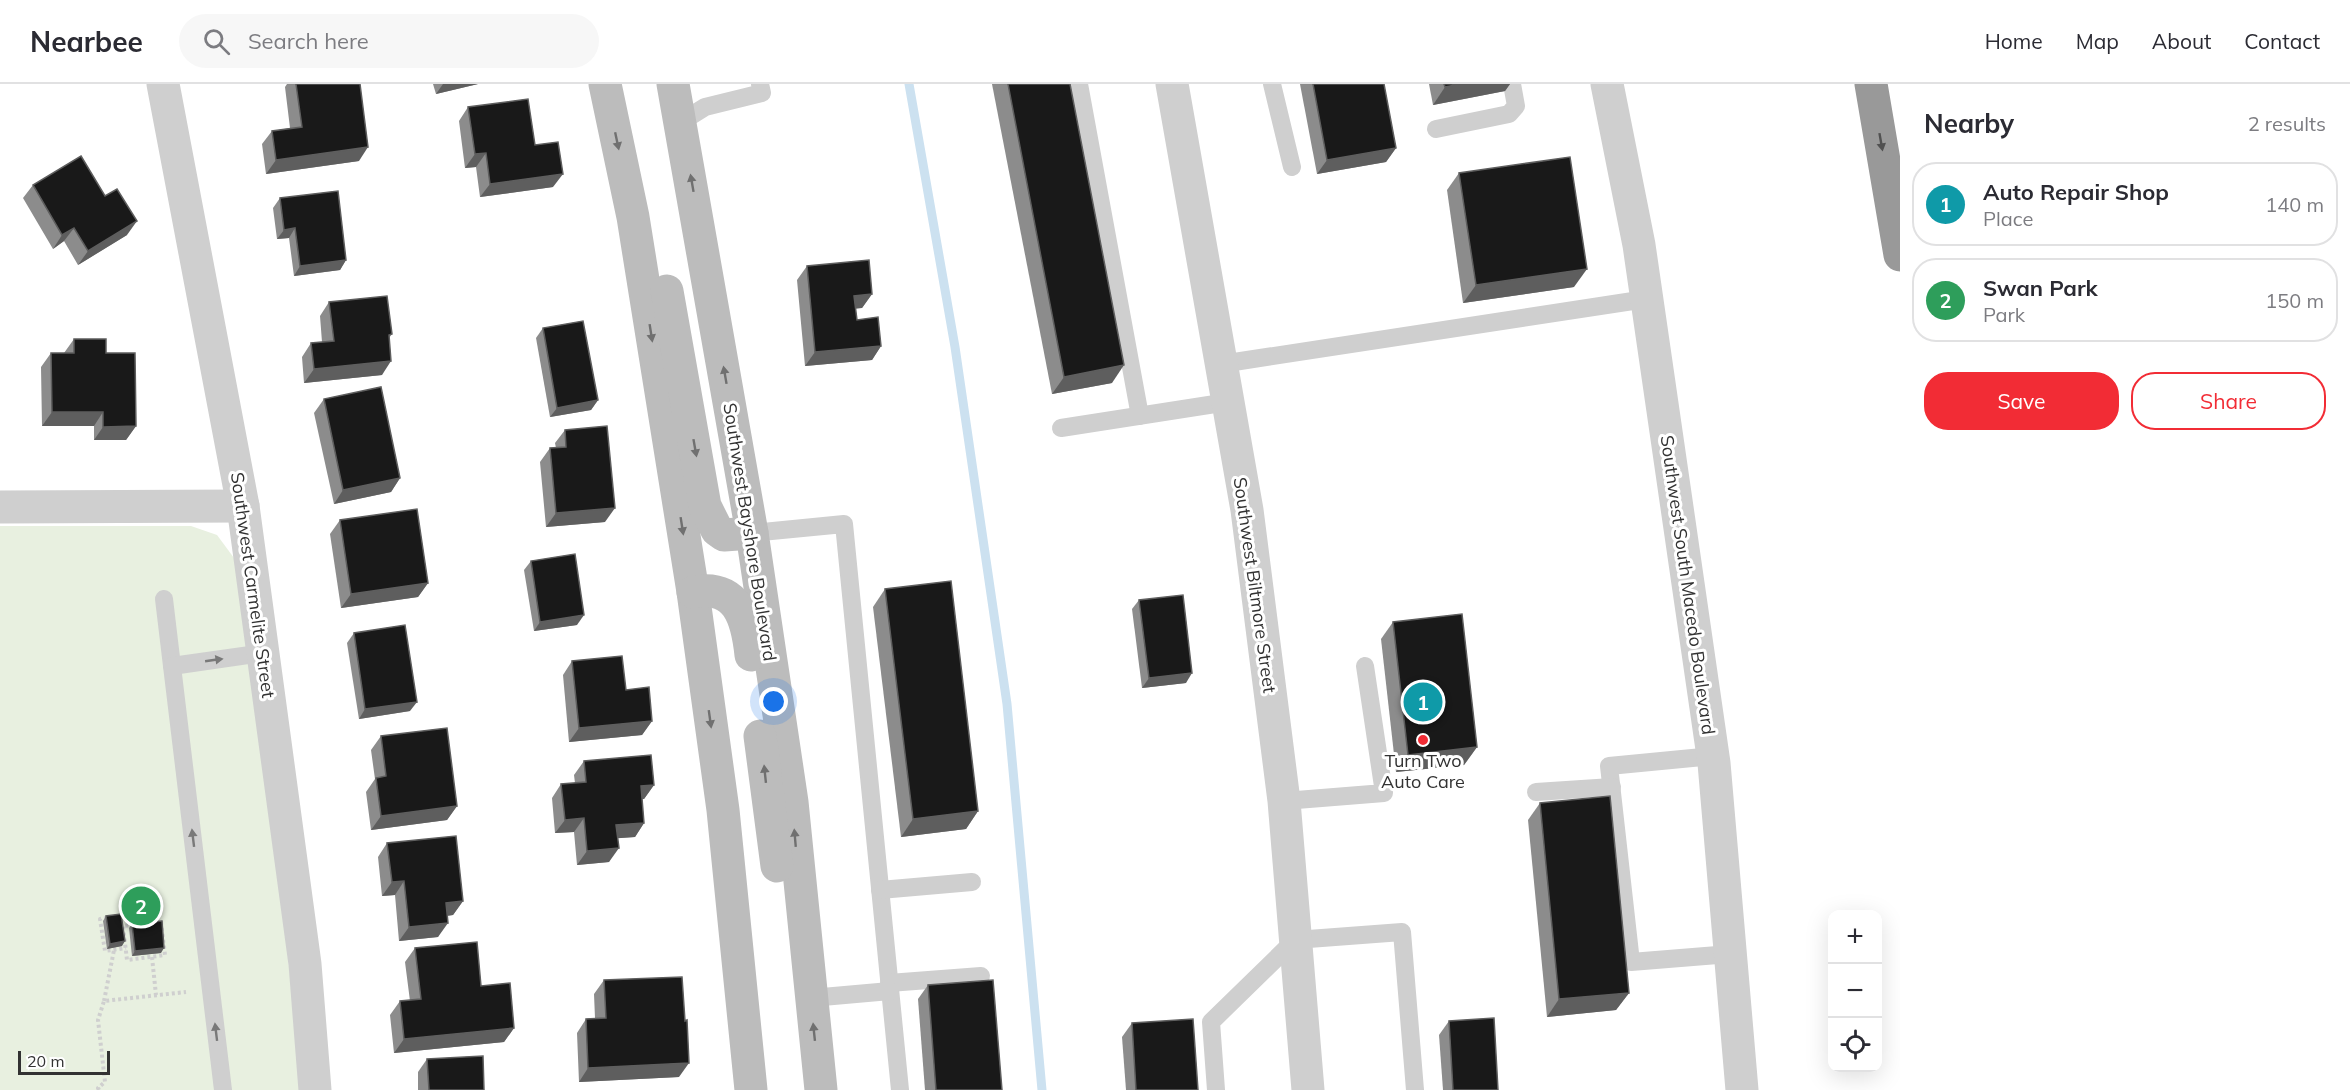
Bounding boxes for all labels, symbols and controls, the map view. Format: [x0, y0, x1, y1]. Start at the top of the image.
search box [179, 14, 599, 68]
text: Nearbee [30, 24, 143, 59]
icon: search [200, 25, 233, 58]
text: Search here [248, 27, 369, 55]
text: Home [1985, 28, 2043, 54]
text: Map [2076, 28, 2119, 54]
text: About [2152, 28, 2211, 54]
text: Contact [2244, 28, 2320, 54]
text: Nearby [1924, 107, 2014, 140]
text: 2 results [2248, 111, 2326, 136]
one-way arrow [613, 132, 622, 151]
one-way arrow [1876, 132, 1885, 151]
one-way arrow [687, 173, 696, 192]
text: Auto Repair Shop [1983, 178, 2169, 206]
text: 1 [1940, 192, 1952, 217]
text: 140 m [2265, 192, 2324, 217]
text: Place [1983, 206, 2033, 231]
text: Swan Park [1983, 274, 2098, 302]
text: 2 [1940, 288, 1952, 313]
text: 150 m [2265, 288, 2324, 313]
text: Park [1983, 302, 2025, 327]
one-way arrow [647, 324, 656, 343]
one-way arrow [720, 366, 729, 385]
button: Save [1924, 372, 2119, 430]
button: Share [2131, 372, 2326, 430]
street label: Southwest Bayshore Boulevard [718, 401, 782, 663]
street label: Southwest South Macedo Boulevard [1656, 434, 1720, 736]
one-way arrow [691, 438, 700, 457]
street label: Southwest Carmelite Street [226, 471, 280, 699]
street label: Southwest Biltmore Street [1228, 476, 1282, 694]
one-way arrow [678, 516, 687, 535]
one-way arrow [205, 655, 224, 664]
pin: 1 [1404, 680, 1442, 724]
your location [759, 687, 788, 716]
one-way arrow [706, 709, 715, 728]
marker: Turn Two Auto Care [1416, 733, 1430, 747]
place label: Turn Two Auto Care [1381, 749, 1465, 793]
one-way arrow [760, 765, 769, 784]
one-way arrow [790, 828, 800, 847]
one-way arrow [188, 829, 198, 848]
pin: 2 [122, 884, 160, 928]
map controls [1828, 910, 1882, 1072]
button: + [1828, 910, 1882, 964]
button: − [1828, 964, 1882, 1018]
button: locate [1828, 1018, 1882, 1072]
one-way arrow [211, 1022, 221, 1041]
one-way arrow [809, 1022, 819, 1041]
scale bar [18, 1048, 110, 1076]
text: 20 m [27, 1051, 64, 1071]

